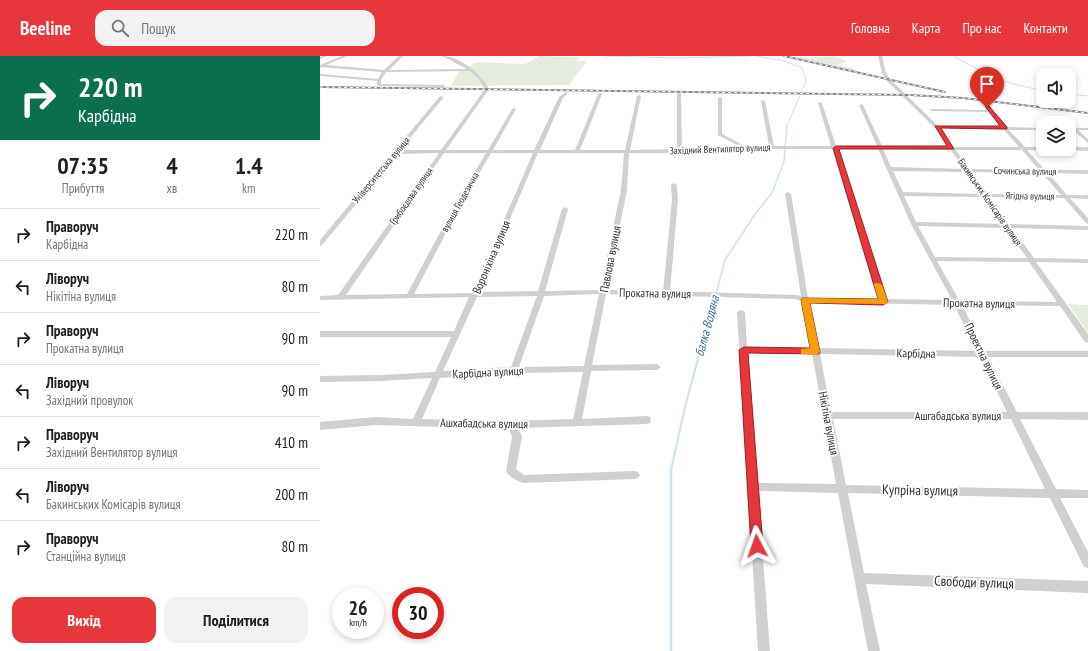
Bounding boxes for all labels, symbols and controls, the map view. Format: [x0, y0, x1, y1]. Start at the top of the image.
search box [95, 10, 375, 46]
text: Beeline [20, 16, 71, 40]
icon: search [109, 17, 131, 39]
text: Пошук [141, 19, 176, 38]
text: Головна [851, 19, 890, 37]
text: Карта [912, 19, 940, 37]
text: Про нас [962, 19, 1002, 37]
text: Контакти [1024, 19, 1068, 37]
pin [970, 67, 1004, 108]
text: 220 m [78, 68, 142, 105]
map controls [1036, 68, 1076, 156]
button: sound [1036, 68, 1076, 108]
icon: right [12, 72, 64, 124]
icon: arrive [976, 73, 998, 95]
text: Карбідна [78, 104, 137, 127]
button: layers [1036, 116, 1076, 156]
street label: Університетська вулиця [349, 134, 413, 206]
street label: Західний Вентилятор вулиця [669, 141, 771, 157]
text: 07:35 [57, 150, 109, 181]
text: 4 [166, 150, 178, 181]
text: 1.4 [235, 150, 263, 181]
street label: Бакинських Комісарів вулиця [955, 156, 1025, 248]
street label: Сочинська вулиця [993, 164, 1057, 178]
street label: Грибоєдова вулиця [386, 165, 436, 227]
street label: вулиця Геодезична [438, 170, 482, 234]
text: Прибуття [62, 180, 104, 197]
text: хв [167, 180, 177, 197]
text: km [242, 180, 256, 197]
street label: Ягідна вулиця [1005, 189, 1055, 203]
text: Праворуч [46, 217, 99, 236]
street label: Вороніхіна вулиця [469, 218, 513, 296]
icon: right [12, 224, 34, 246]
street label: Павлова вулиця [596, 224, 624, 294]
text: 220 m [275, 225, 308, 244]
text: Карбідна [46, 236, 88, 253]
text: Ліворуч [46, 269, 89, 288]
icon: left [12, 276, 34, 298]
text: 80 m [282, 277, 308, 296]
street label: Прокатна вулиця [619, 285, 691, 301]
text: Нікітіна вулиця [46, 288, 116, 305]
water label: балка Водяна [691, 293, 723, 358]
street label: Прокатна вулиця [943, 295, 1015, 311]
street label: Проектна вулиця [961, 320, 1007, 392]
text: Праворуч [46, 321, 99, 340]
icon: right [12, 328, 34, 350]
text: 90 m [282, 329, 308, 348]
text: Прокатна вулиця [46, 340, 124, 357]
street label: Карбідна [896, 345, 936, 361]
street label: Карбідна вулиця [452, 363, 524, 381]
text: Ліворуч [46, 373, 89, 392]
icon: left [12, 380, 34, 402]
text: 90 m [282, 381, 308, 400]
street label: Нікітіна вулиця [815, 390, 843, 456]
text: Західний провулок [46, 392, 133, 409]
street label: Ашгабадська вулиця [915, 408, 1002, 423]
street label: Ашхабадська вулиця [440, 415, 528, 431]
text: Праворуч [46, 425, 99, 444]
icon: right [12, 432, 34, 454]
text: 410 m [275, 433, 308, 452]
text: Західний Вентилятор вулиця [46, 444, 178, 461]
text: Ліворуч [46, 477, 89, 496]
street label: Купріна вулиця [882, 480, 958, 500]
icon: left [12, 484, 34, 506]
text: 200 m [275, 485, 308, 504]
text: Бакинських Комісарів вулиця [46, 496, 181, 513]
position arrow [736, 525, 778, 567]
text: Праворуч [46, 529, 99, 548]
icon: right [12, 536, 34, 558]
text: 80 m [282, 537, 308, 556]
text: Станційна вулиця [46, 548, 126, 565]
street label: Свободи вулиця [934, 572, 1014, 592]
speed limit sign: 30 [392, 587, 444, 639]
text: 26 [348, 595, 368, 621]
button: Вихід [12, 597, 156, 643]
button: Поділитися [164, 597, 308, 643]
text: km/h [349, 616, 367, 629]

